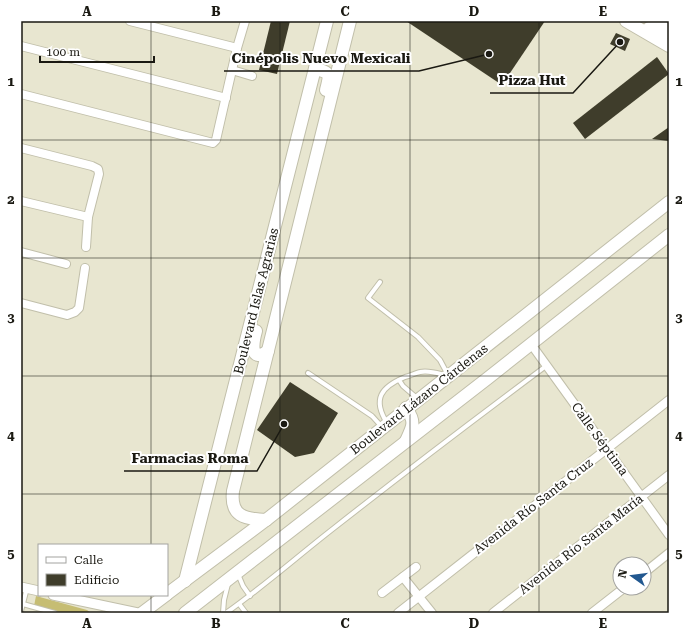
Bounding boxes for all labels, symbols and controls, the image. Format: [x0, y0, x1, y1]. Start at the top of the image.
text: A [82, 4, 92, 19]
text: B [211, 4, 221, 19]
text: C [340, 4, 350, 19]
text: D [469, 4, 479, 19]
text: E [599, 4, 607, 19]
scale bar [40, 38, 154, 64]
text: 100 m [46, 45, 80, 59]
callout: Cinépolis Nuevo Mexicali [224, 45, 419, 71]
text: Cinépolis Nuevo Mexicali [232, 50, 411, 66]
callout: Pizza Hut [490, 67, 573, 93]
text: Pizza Hut [498, 72, 566, 88]
text: 1 [7, 74, 15, 89]
text: 1 [675, 74, 683, 89]
text: 2 [7, 192, 15, 207]
text: 2 [675, 192, 683, 207]
street label: Boulevard Islas Agrarias [231, 226, 281, 376]
text: 3 [7, 310, 15, 325]
text: 3 [675, 310, 683, 325]
street label: Boulevard Lázaro Cárdenas [347, 341, 491, 457]
street label: Calle Séptima [568, 400, 632, 478]
text: 4 [7, 428, 15, 443]
text: 4 [675, 428, 683, 443]
callout: Farmacias Roma [124, 445, 257, 471]
text: Farmacias Roma [132, 450, 249, 466]
street label: Avenida Río Santa Cruz [471, 455, 595, 557]
street label: Avenida Río Santa María [516, 491, 646, 597]
legend [38, 544, 168, 596]
text: 5 [7, 546, 15, 561]
text: 5 [675, 546, 683, 561]
text: Calle [74, 553, 104, 567]
north arrow [612, 556, 652, 596]
text: N [615, 568, 630, 579]
text: Edificio [74, 573, 119, 587]
text: A [82, 616, 92, 631]
text: B [211, 616, 221, 631]
text: C [340, 616, 350, 631]
text: D [469, 616, 479, 631]
text: E [599, 616, 607, 631]

